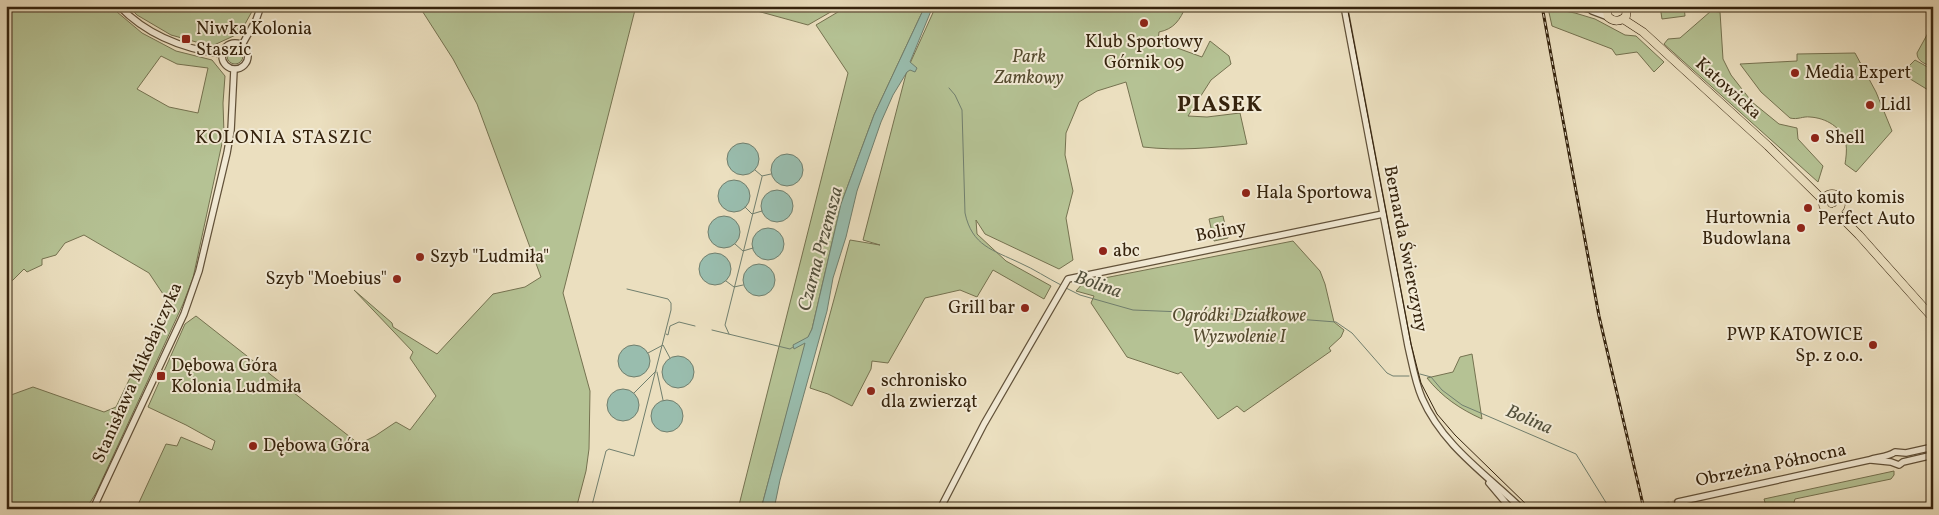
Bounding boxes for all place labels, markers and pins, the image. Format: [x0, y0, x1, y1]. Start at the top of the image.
place label: Niwka Kolonia Staszic [196, 17, 312, 63]
marker: Klub Sportowy Górnik 09 [1138, 17, 1150, 29]
place label: Klub Sportowy Górnik 09 [1085, 30, 1203, 76]
marker: Niwka Kolonia Staszic [180, 33, 192, 45]
place label: Media Expert [1805, 61, 1911, 86]
marker: Media Expert [1789, 67, 1801, 79]
place label: Lidl [1880, 93, 1911, 118]
marker: Lidl [1864, 99, 1876, 111]
place label: Shell [1825, 126, 1865, 151]
marker: Shell [1809, 132, 1821, 144]
place label: Hala Sportowa [1256, 181, 1372, 206]
place label: auto komis Perfect Auto [1818, 186, 1915, 232]
marker: Hala Sportowa [1240, 187, 1252, 199]
marker: auto komis Perfect Auto [1802, 202, 1814, 214]
place label: Hurtownia Budowlana [1702, 206, 1791, 252]
marker: Hurtownia Budowlana [1795, 222, 1807, 234]
place label: abc [1113, 239, 1140, 264]
place label: Szyb "Ludmiła" [430, 245, 549, 270]
marker: abc [1097, 245, 1109, 257]
marker: Szyb "Ludmiła" [414, 251, 426, 263]
place label: Szyb "Moebius" [266, 267, 387, 292]
marker: Szyb "Moebius" [391, 273, 403, 285]
place label: Grill bar [948, 296, 1015, 321]
marker: Grill bar [1019, 302, 1031, 314]
place label: PWP KATOWICE Sp. z o.o. [1727, 323, 1863, 369]
marker: PWP KATOWICE Sp. z o.o. [1867, 339, 1879, 351]
place label: Dębowa Góra Kolonia Ludmiła [171, 354, 302, 400]
place label: schronisko dla zwierząt [881, 369, 978, 415]
marker: Dębowa Góra Kolonia Ludmiła [155, 370, 167, 382]
marker: schronisko dla zwierząt [865, 385, 877, 397]
place label: Dębowa Góra [263, 434, 370, 459]
marker: Dębowa Góra [247, 440, 259, 452]

